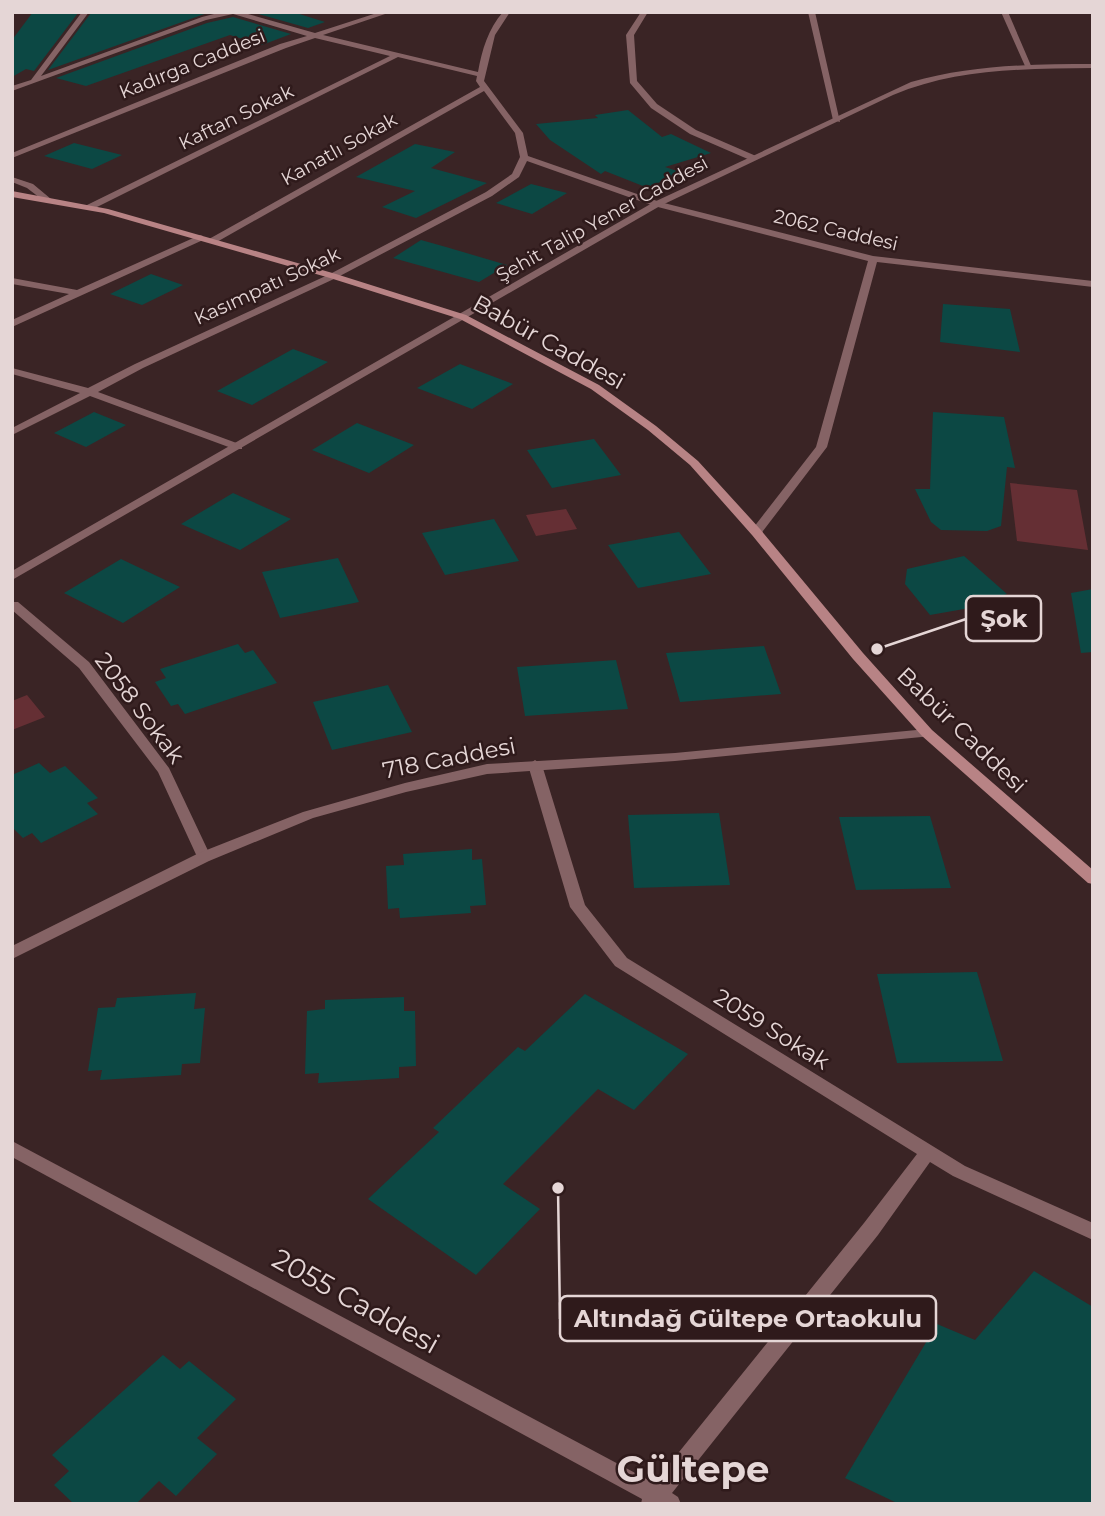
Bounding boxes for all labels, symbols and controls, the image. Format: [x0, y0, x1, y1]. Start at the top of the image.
street label: Kadırga Caddesi [116, 24, 268, 104]
street label: Kaftan Sokak [175, 79, 298, 155]
street label: Kanatlı Sokak [277, 107, 401, 190]
street label: Şehit Talip Yener Caddesi [492, 151, 712, 287]
street label: 2062 Caddesi [772, 205, 900, 255]
street label: Kasımpatı Sokak [190, 242, 344, 330]
street label: Babür Caddesi [468, 289, 630, 395]
callout: Şok [966, 596, 1041, 641]
text: Şok [981, 604, 1028, 633]
street label: 2058 Sokak [89, 647, 191, 769]
street label: Babür Caddesi [891, 661, 1033, 799]
street label: 718 Caddesi [380, 731, 518, 785]
street label: 2059 Sokak [709, 982, 835, 1076]
street label: 2055 Caddesi [267, 1241, 445, 1361]
callout: Altındağ Gültepe Ortaokulu [560, 1296, 936, 1341]
text: Altındağ Gültepe Ortaokulu [573, 1304, 922, 1333]
district label: Gültepe [617, 1446, 769, 1491]

